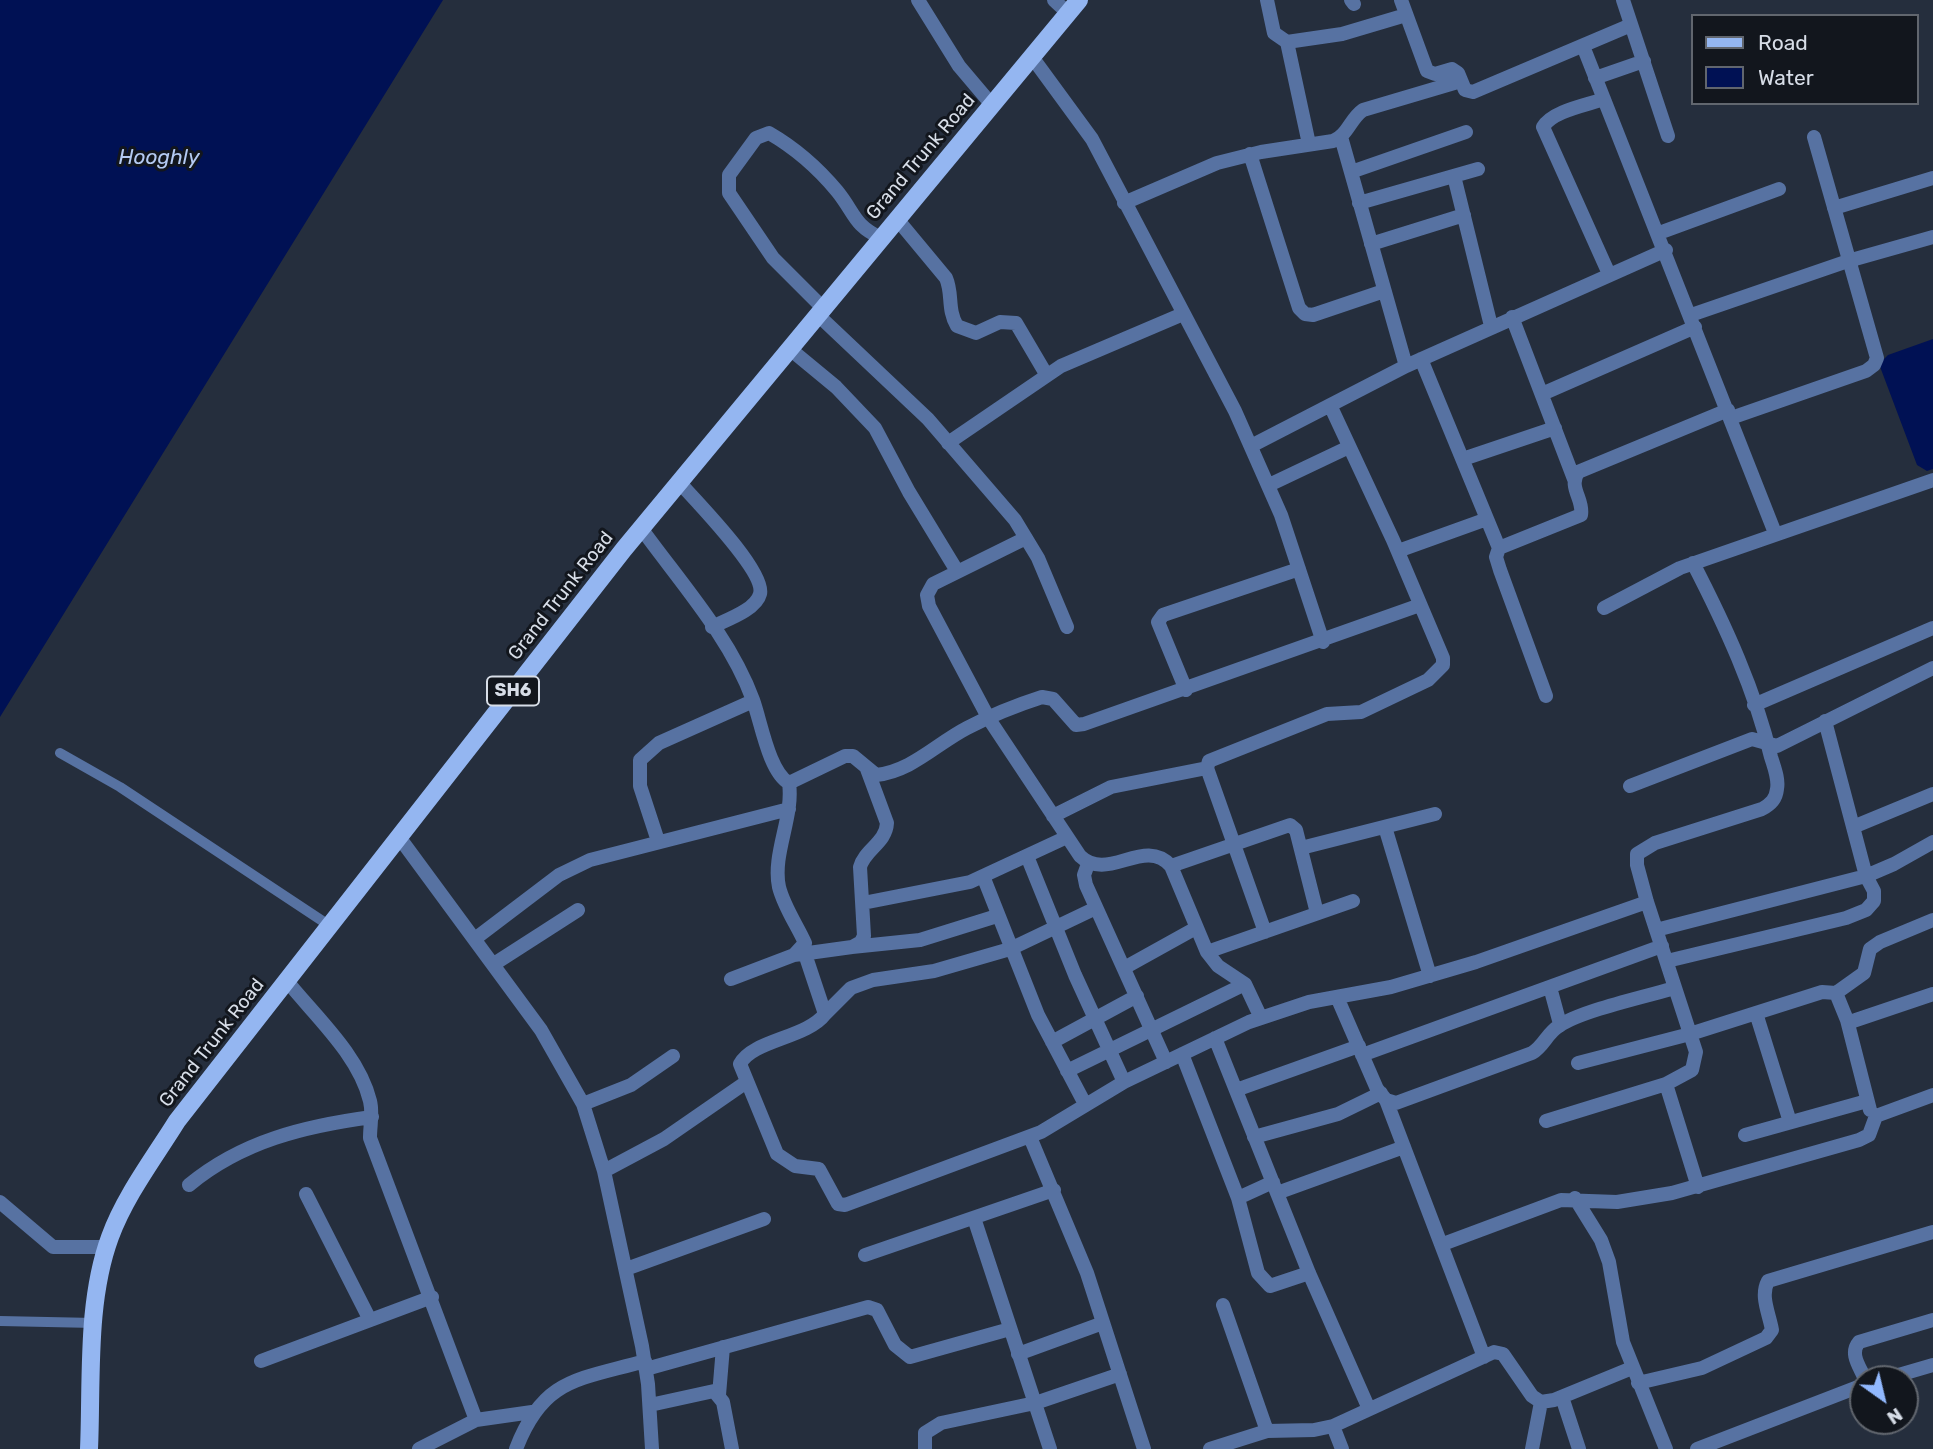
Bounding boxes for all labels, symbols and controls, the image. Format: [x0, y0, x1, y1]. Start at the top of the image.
legend [1692, 14, 1919, 105]
text: Road [1758, 30, 1808, 55]
text: Water [1758, 65, 1814, 90]
street label: Grand Trunk Road [862, 90, 980, 224]
water label: Hooghly [118, 145, 200, 171]
street label: Grand Trunk Road [504, 527, 618, 665]
road number: SH6 [487, 676, 539, 706]
street label: Grand Trunk Road [155, 974, 269, 1112]
north arrow [1849, 1365, 1919, 1435]
text: N [1883, 1403, 1907, 1430]

